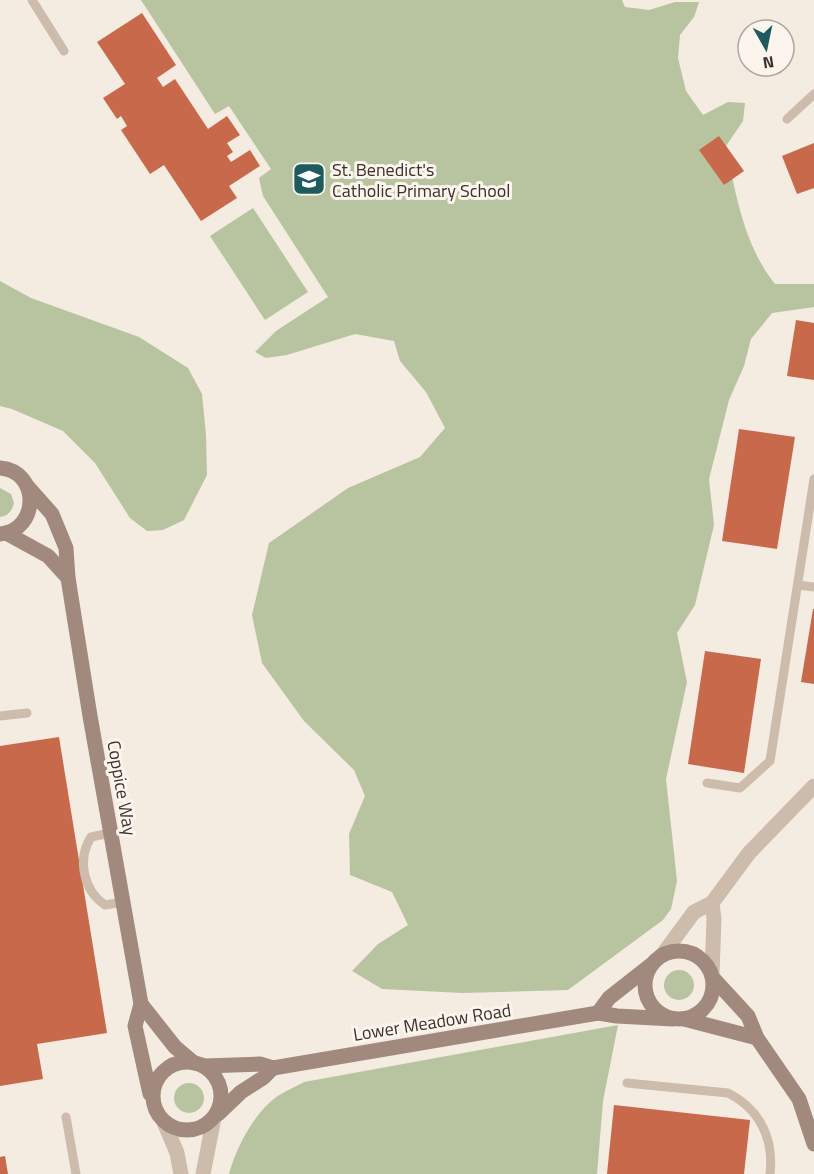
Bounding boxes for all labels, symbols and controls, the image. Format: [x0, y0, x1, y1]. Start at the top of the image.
north arrow [736, 18, 796, 78]
text: N [761, 50, 776, 76]
place label: St. Benedict's Catholic Primary School [332, 156, 510, 204]
school or university icon: St. Benedict's Catholic Primary School [291, 161, 327, 197]
street label: Coppice Way [100, 738, 144, 838]
street label: Lower Meadow Road [351, 996, 513, 1048]

